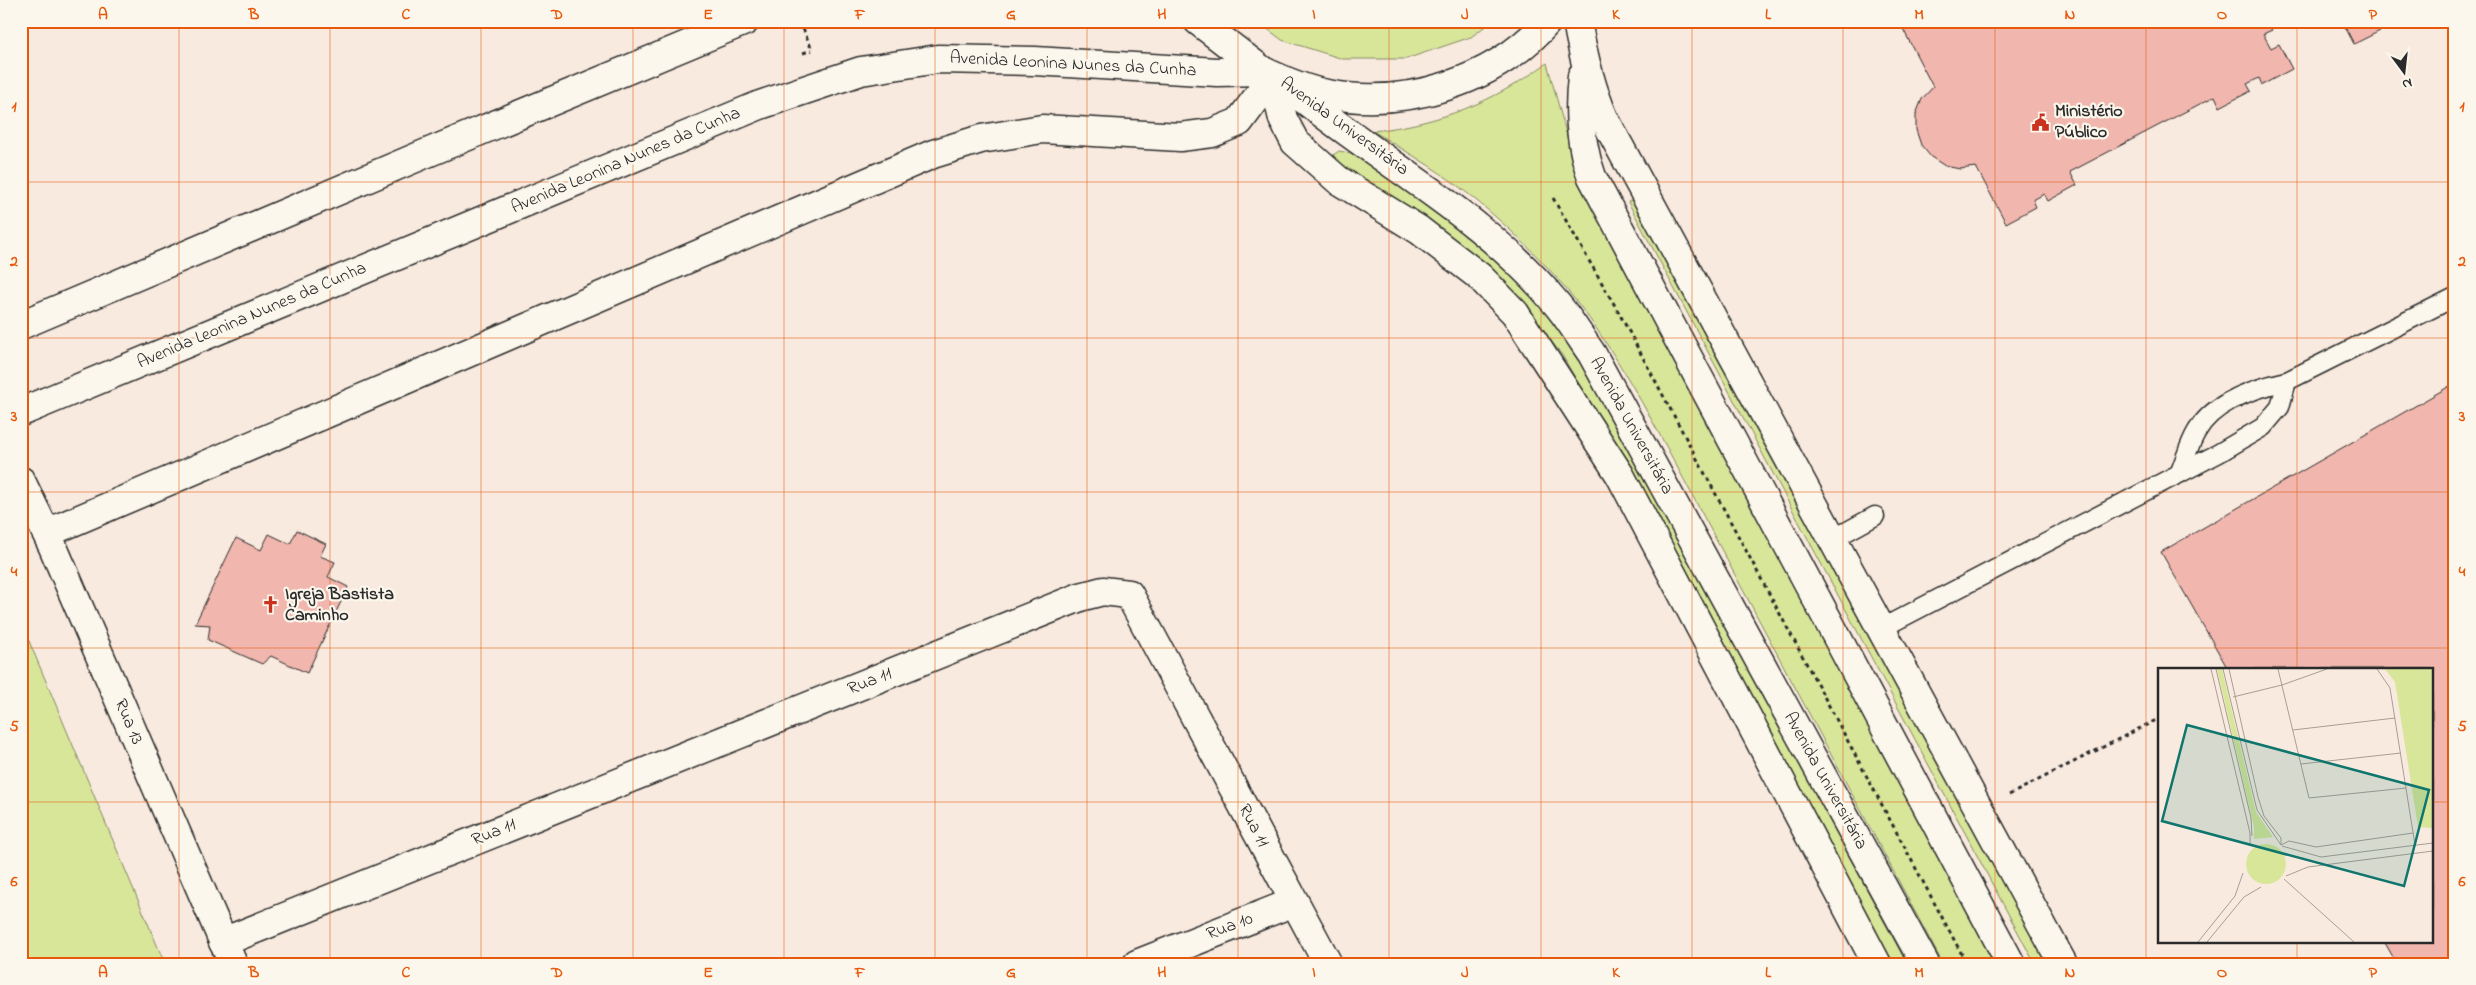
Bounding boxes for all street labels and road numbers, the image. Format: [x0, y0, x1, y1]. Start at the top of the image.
street label: Avenida Leonina Nunes da Cunha [949, 46, 1197, 84]
street label: Avenida Universitária [1274, 71, 1414, 183]
street label: Avenida Leonina Nunes da Cunha [507, 101, 745, 221]
street label: Avenida Leonina Nunes da Cunha [133, 256, 371, 376]
street label: Avenida Universitária [1582, 352, 1680, 500]
street label: Rua 11 [844, 661, 896, 703]
street label: Rua 13 [107, 695, 149, 749]
street label: Avenida Universitária [1776, 707, 1874, 855]
street label: Rua 11 [1231, 800, 1275, 853]
street label: Rua 11 [468, 812, 520, 854]
street label: Rua 10 [1203, 906, 1257, 948]

